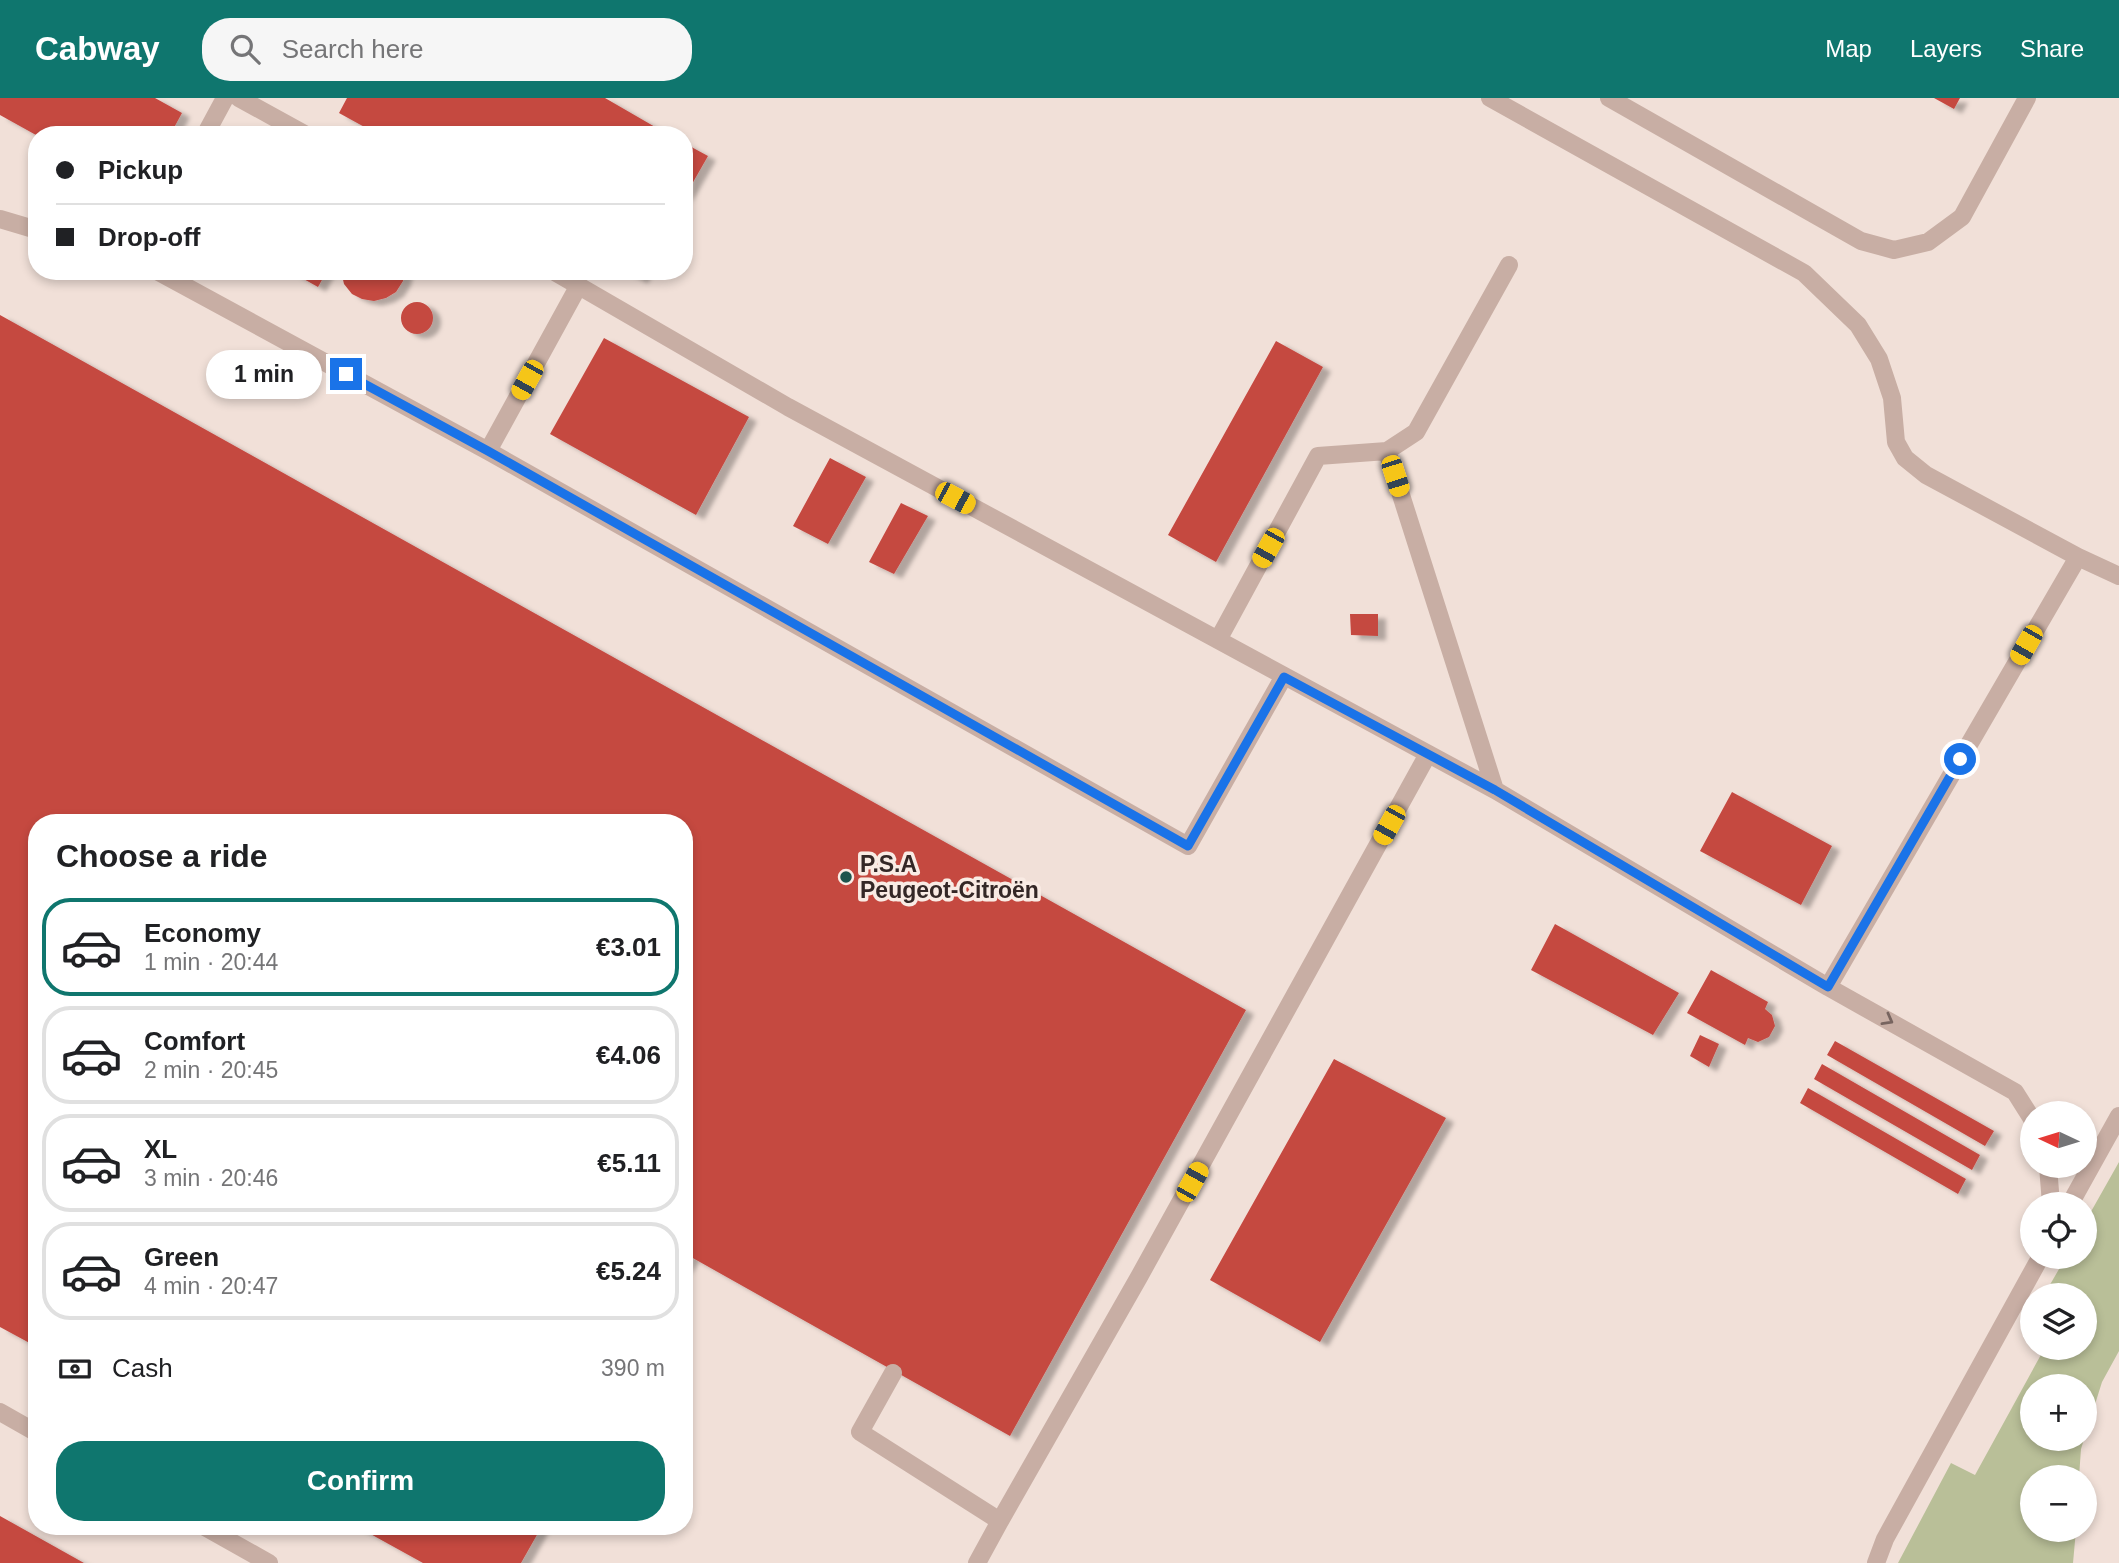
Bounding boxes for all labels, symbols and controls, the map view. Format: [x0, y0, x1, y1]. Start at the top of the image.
search box [202, 18, 692, 81]
text: Cabway [35, 30, 160, 67]
icon: search [226, 30, 264, 68]
text: Search here [282, 34, 423, 64]
text: Map [1825, 35, 1872, 62]
text: Layers [1910, 35, 1982, 62]
text: Share [2020, 35, 2084, 62]
text: Pickup [98, 155, 183, 185]
text: Drop-off [98, 222, 201, 252]
callout: 1 min [206, 350, 322, 398]
car [508, 357, 547, 403]
route end [330, 358, 362, 390]
text: 1 min [234, 361, 294, 387]
car [1379, 453, 1412, 499]
car [932, 479, 979, 517]
car [1249, 525, 1288, 571]
car [2007, 622, 2046, 668]
route start [1944, 743, 1976, 775]
car [1370, 802, 1409, 848]
text: Choose a ride [56, 838, 268, 874]
place label: P.S.A Peugeot-Citroën [860, 851, 1039, 903]
marker: P.S.A Peugeot-Citroën [838, 869, 854, 885]
icon: car [60, 916, 123, 979]
text: Economy [144, 918, 261, 948]
text: €3.01 [596, 932, 661, 962]
text: 1 min · 20:44 [144, 949, 278, 975]
one-way arrow [1880, 1012, 1893, 1025]
icon: car [60, 1024, 123, 1087]
text: Comfort [144, 1026, 245, 1056]
text: €4.06 [596, 1040, 661, 1070]
text: 2 min · 20:45 [144, 1057, 278, 1083]
north arrow [2020, 1101, 2096, 1178]
map controls [2020, 1101, 2097, 1542]
icon: car [60, 1132, 123, 1195]
text: XL [144, 1134, 177, 1164]
text: €5.11 [597, 1148, 661, 1178]
car [1173, 1159, 1212, 1205]
text: 3 min · 20:46 [144, 1165, 278, 1191]
button: locate [2020, 1192, 2097, 1269]
icon: car [60, 1240, 123, 1303]
text: Green [144, 1242, 219, 1272]
text: €5.24 [596, 1256, 661, 1286]
text: 4 min · 20:47 [144, 1273, 278, 1299]
button: layers [2020, 1283, 2097, 1360]
icon: cash [56, 1350, 94, 1388]
text: Cash [112, 1353, 173, 1383]
text: 390 m [601, 1355, 665, 1381]
button: + [2020, 1374, 2097, 1451]
button: Confirm [56, 1441, 665, 1521]
button: − [2020, 1465, 2097, 1542]

